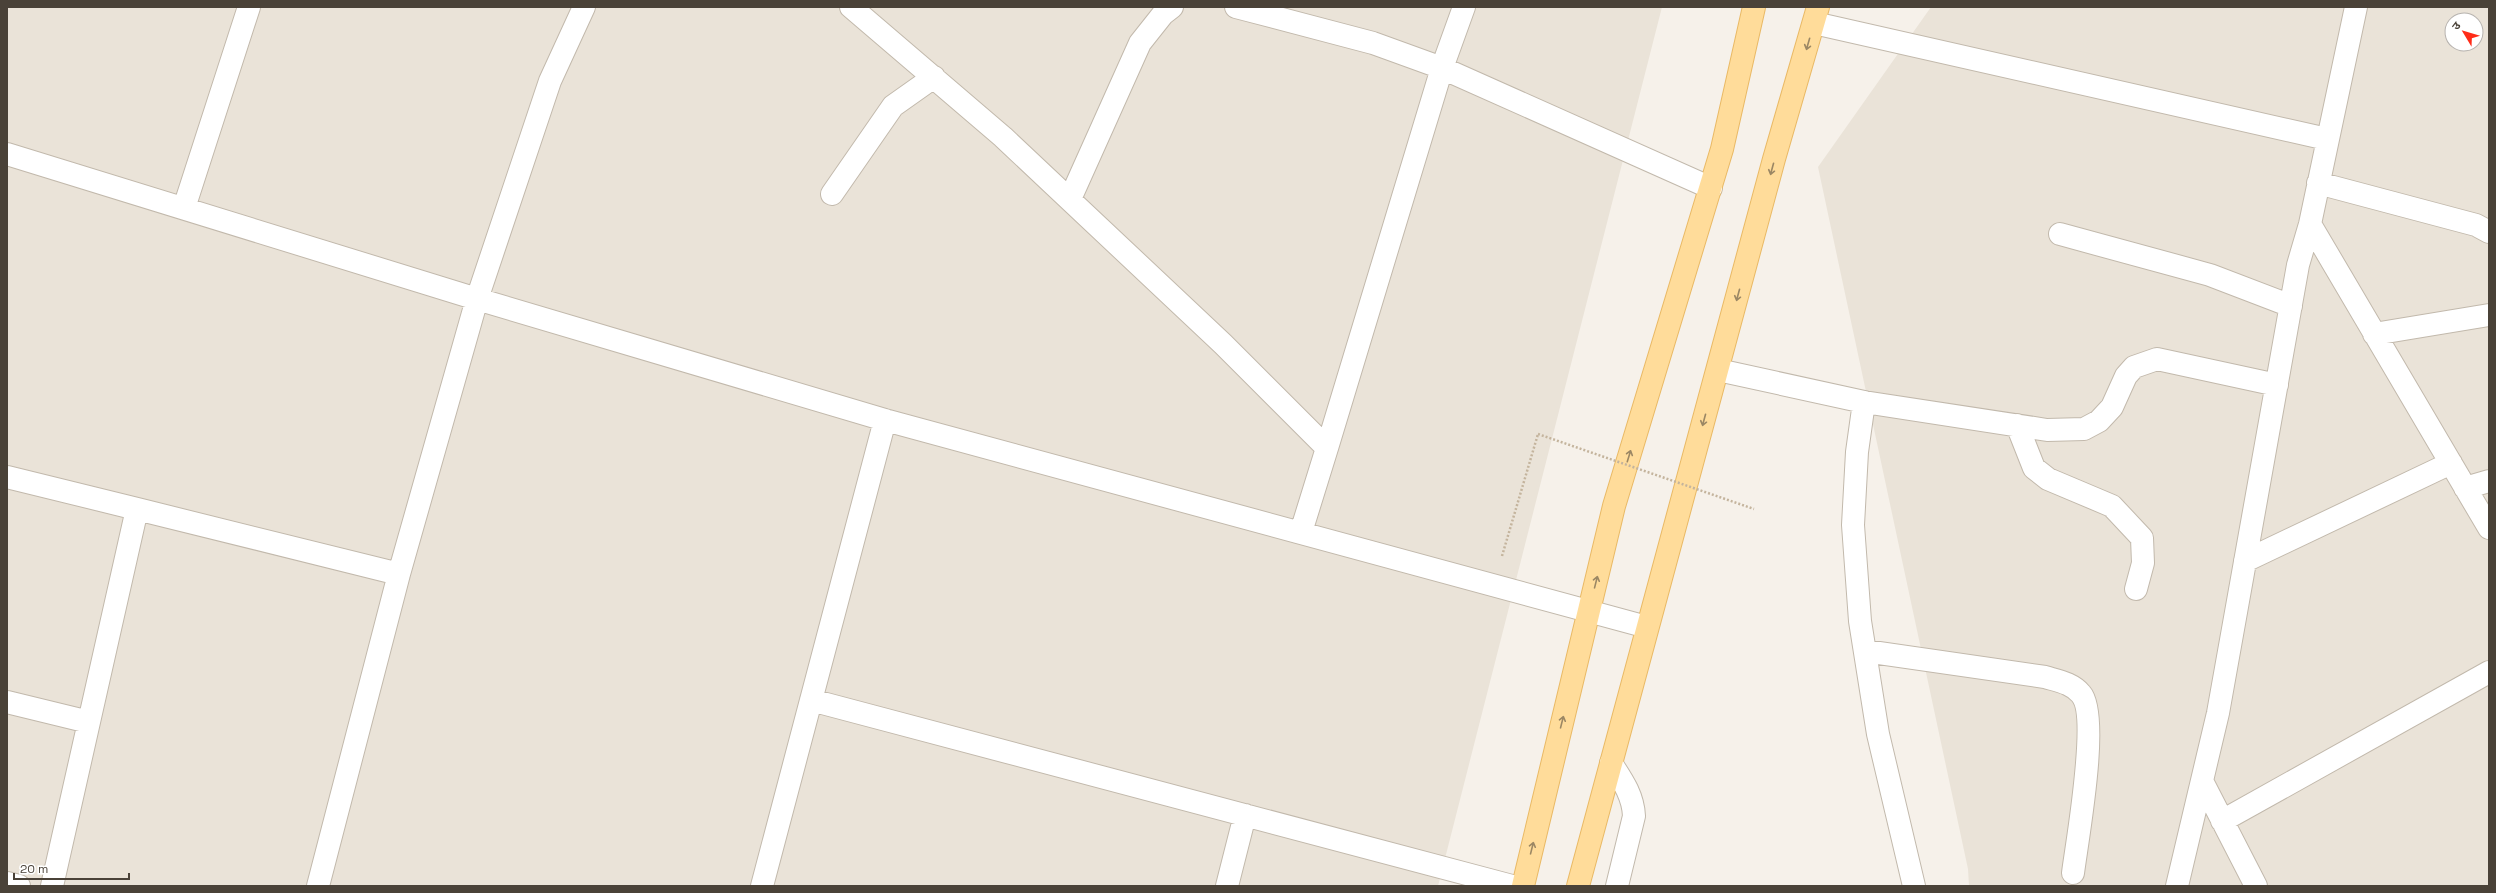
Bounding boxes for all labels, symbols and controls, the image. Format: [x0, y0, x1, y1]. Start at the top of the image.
north arrow [2444, 12, 2484, 52]
text: उ [2449, 19, 2464, 33]
one-way arrow [1804, 38, 1811, 51]
one-way arrow [1767, 163, 1775, 176]
one-way arrow [1734, 288, 1741, 301]
one-way arrow [1700, 414, 1707, 427]
one-way arrow [1626, 450, 1633, 463]
one-way arrow [1592, 575, 1600, 588]
one-way arrow [1559, 715, 1567, 728]
one-way arrow [1528, 842, 1536, 855]
scale bar [14, 855, 129, 881]
text: 20 m [20, 861, 48, 877]

